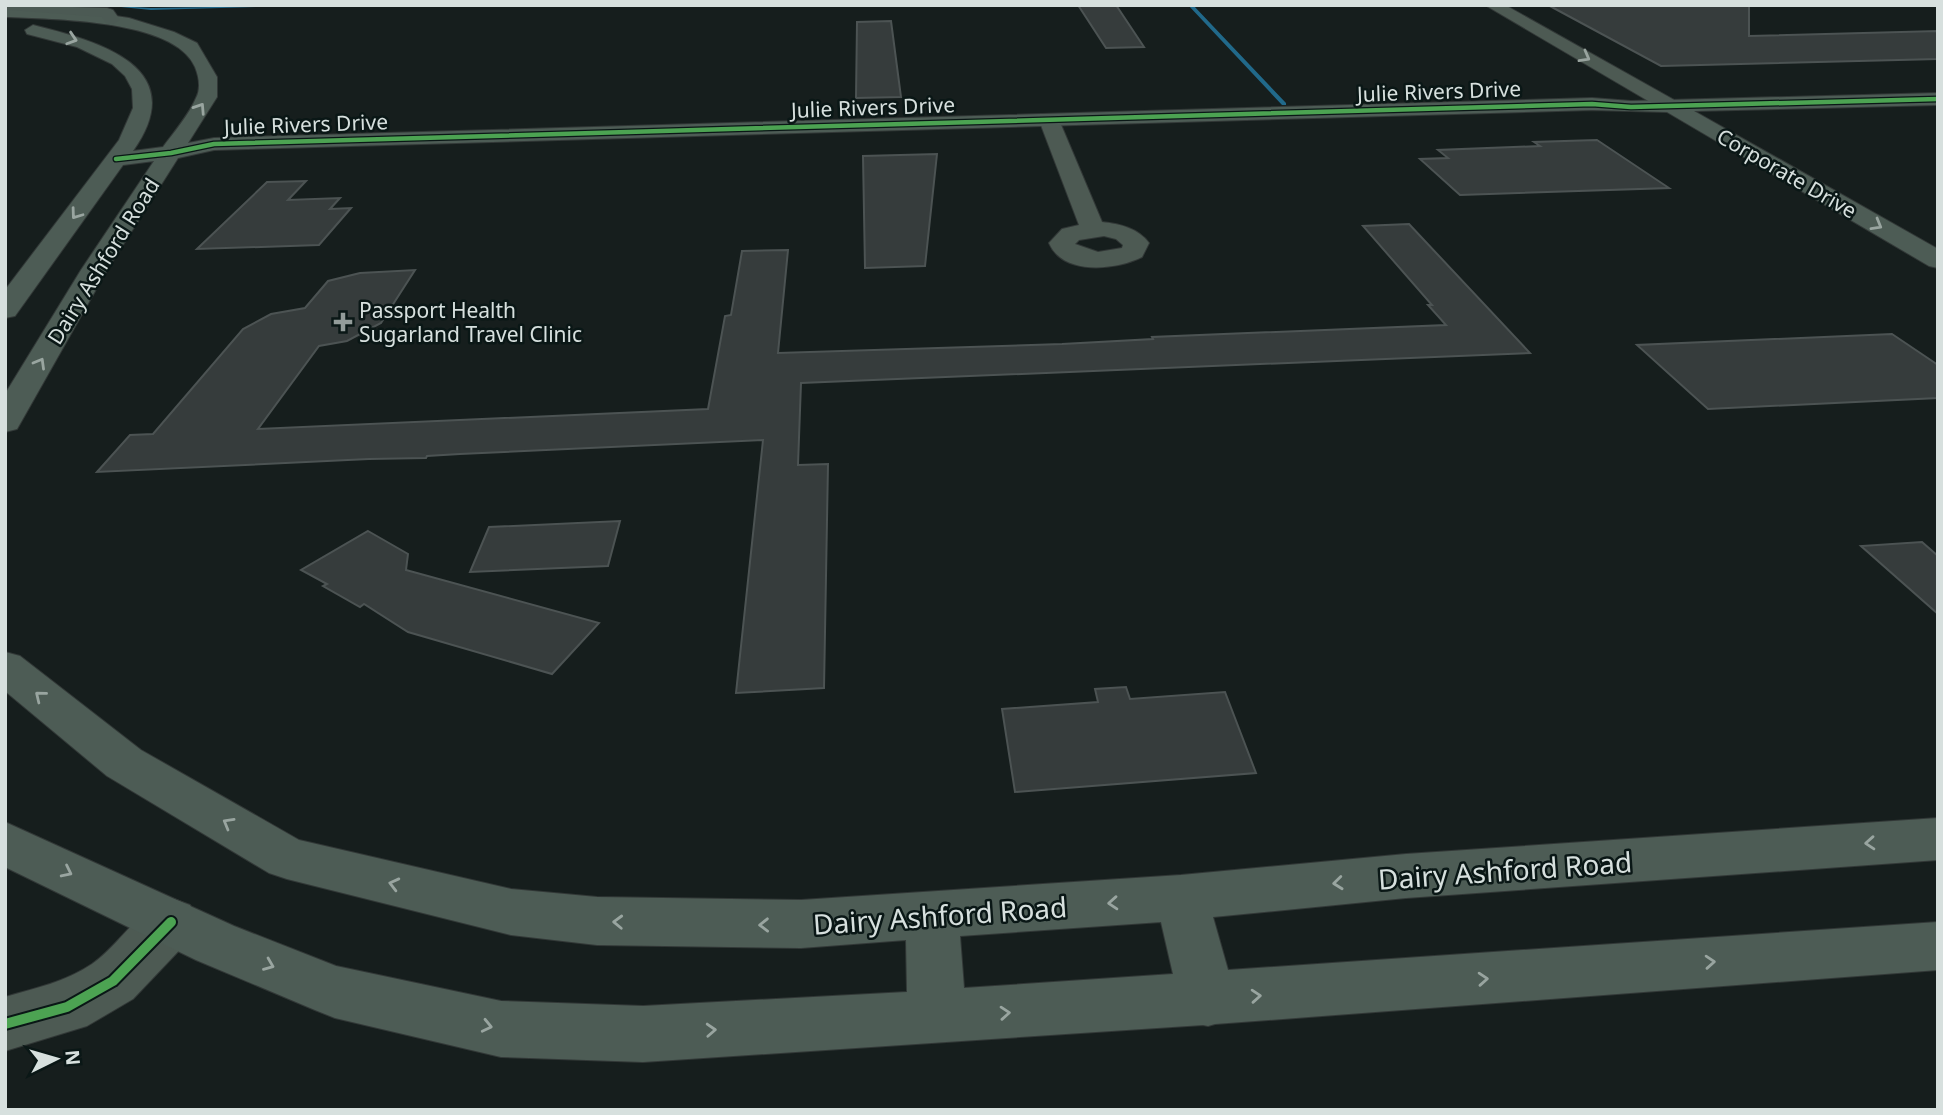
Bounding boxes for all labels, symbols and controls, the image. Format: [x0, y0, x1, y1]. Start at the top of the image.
one-way arrow [66, 31, 78, 45]
one-way arrow [1577, 49, 1590, 62]
street label: Julie Rivers Drive [1355, 74, 1521, 108]
street label: Julie Rivers Drive [789, 90, 955, 124]
one-way arrow [191, 103, 204, 116]
street label: Julie Rivers Drive [222, 107, 388, 141]
street label: Corporate Drive [1712, 122, 1862, 224]
street label: Dairy Ashford Road [41, 173, 165, 349]
one-way arrow [71, 206, 84, 219]
one-way arrow [1870, 217, 1882, 230]
place label: Passport Health Sugarland Travel Clinic [359, 296, 582, 348]
marker: Passport Health Sugarland Travel Clinic [333, 312, 353, 332]
one-way arrow [32, 357, 45, 370]
one-way arrow [36, 691, 48, 704]
one-way arrow [223, 819, 236, 832]
one-way arrow [1864, 836, 1875, 851]
street label: Dairy Ashford Road [1377, 842, 1633, 898]
one-way arrow [60, 864, 72, 878]
one-way arrow [1332, 875, 1343, 890]
one-way arrow [388, 878, 400, 892]
street label: Dairy Ashford Road [812, 887, 1068, 943]
one-way arrow [1107, 895, 1118, 910]
one-way arrow [612, 914, 623, 929]
one-way arrow [758, 917, 769, 932]
one-way arrow [1705, 955, 1716, 970]
one-way arrow [261, 957, 274, 971]
one-way arrow [1478, 972, 1489, 987]
one-way arrow [1251, 989, 1262, 1004]
one-way arrow [1000, 1006, 1011, 1021]
one-way arrow [481, 1018, 493, 1032]
one-way arrow [706, 1023, 717, 1038]
north arrow [21, 1024, 91, 1094]
text: N [59, 1049, 87, 1066]

